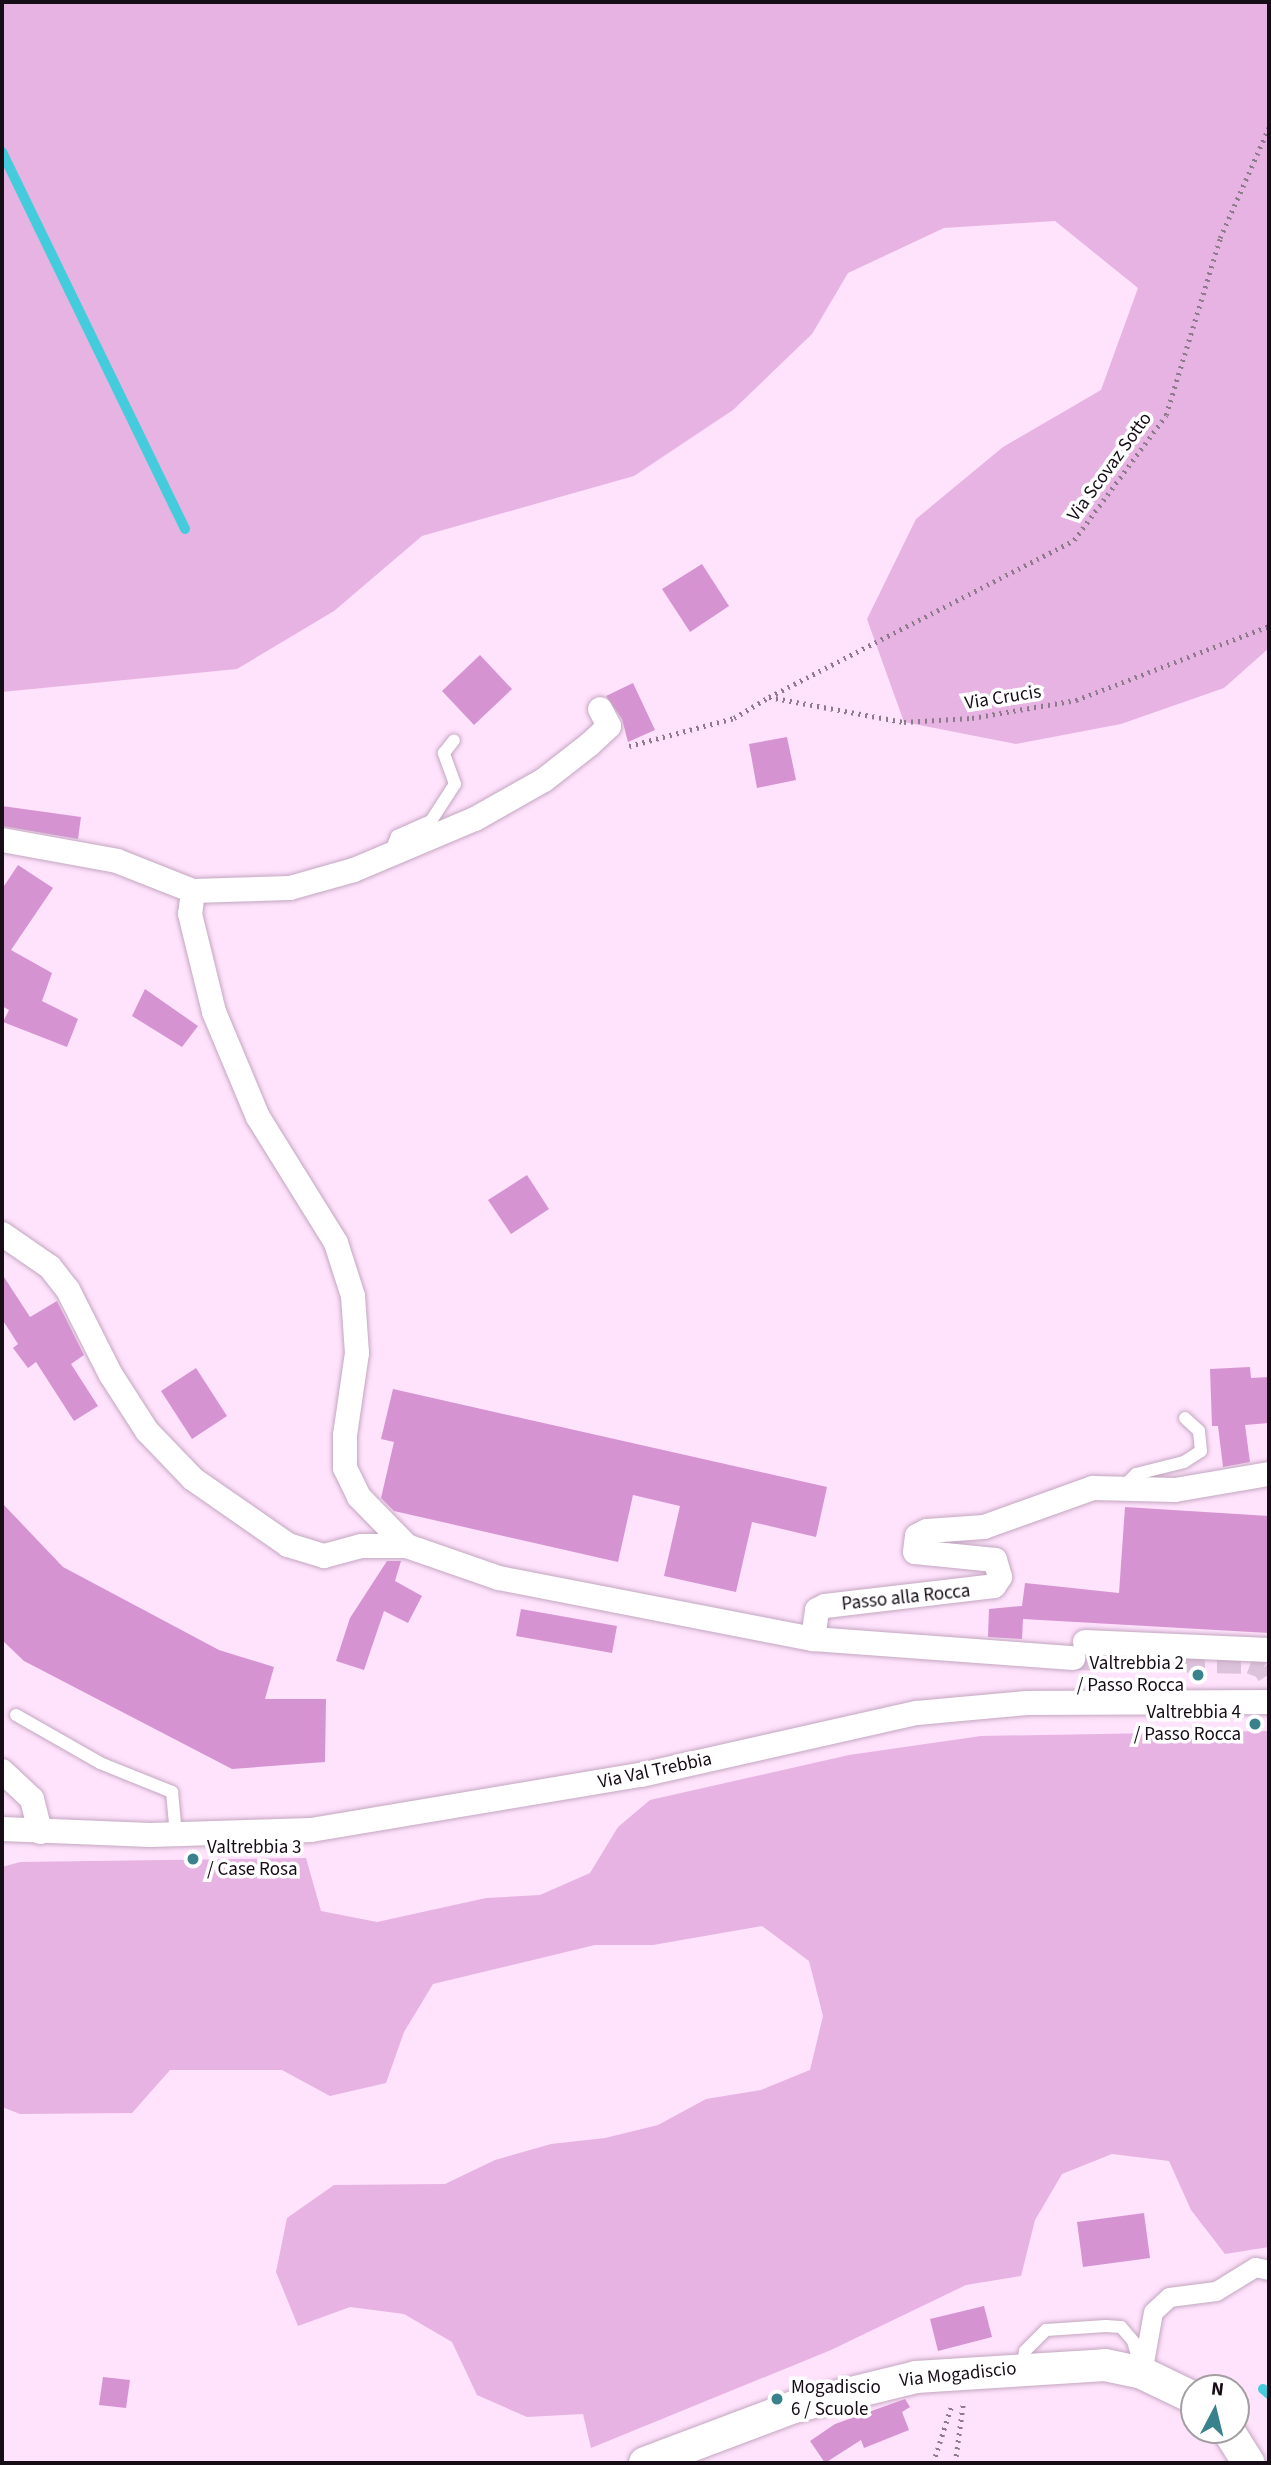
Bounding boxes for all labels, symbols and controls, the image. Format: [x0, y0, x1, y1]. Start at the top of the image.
street label: Via Scovaz Sotto [1063, 408, 1157, 526]
street label: Via Crucis [963, 681, 1043, 715]
street label: Passo alla Rocca [840, 1580, 972, 1616]
place label: Valtrebbia 2 / Passo Rocca [1077, 1653, 1184, 1697]
marker: Valtrebbia 2 / Passo Rocca [1190, 1667, 1206, 1683]
place label: Valtrebbia 4 / Passo Rocca [1134, 1702, 1241, 1746]
marker: Valtrebbia 4 / Passo Rocca [1247, 1716, 1263, 1732]
street label: Via Val Trebbia [596, 1748, 714, 1794]
place label: Valtrebbia 3 / Case Rosa [207, 1837, 302, 1881]
marker: Valtrebbia 3 / Case Rosa [185, 1851, 201, 1867]
street label: Via Mogadiscio [898, 2358, 1018, 2392]
north arrow [1180, 2374, 1250, 2444]
text: N [1209, 2375, 1225, 2404]
place label: Mogadiscio 6 / Scuole [791, 2377, 881, 2421]
marker: Mogadiscio 6 / Scuole [769, 2391, 785, 2407]

